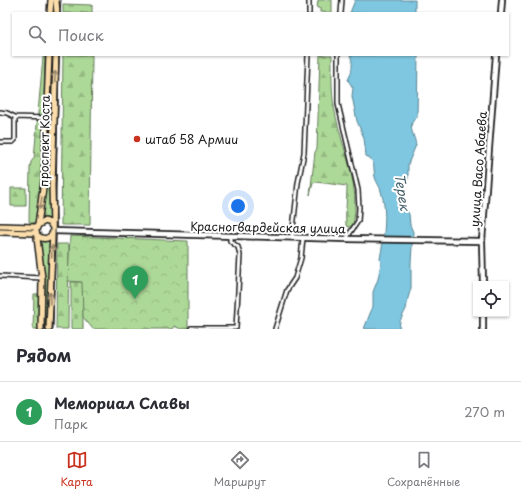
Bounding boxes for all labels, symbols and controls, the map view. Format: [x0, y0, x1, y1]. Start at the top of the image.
search box [12, 12, 509, 56]
icon: search [26, 23, 48, 45]
text: Поиск [58, 23, 104, 46]
one-way arrow [51, 71, 59, 84]
street label: проспект Коста [34, 94, 54, 187]
street label: улица Васо Абаева [465, 110, 491, 227]
place label: штаб 58 Армии [145, 130, 238, 148]
marker: штаб 58 Армии [132, 134, 142, 144]
water label: Терек [391, 172, 415, 213]
one-way arrow [37, 196, 45, 209]
your location [228, 196, 248, 216]
street label: Красногвардейская улица [190, 217, 346, 237]
one-way arrow [48, 245, 55, 258]
pin: 1 [122, 266, 148, 299]
map controls [473, 281, 509, 317]
button: locate [473, 281, 509, 317]
one-way arrow [46, 292, 54, 305]
text: Рядом [16, 342, 71, 368]
text: Мемориал Славы [54, 391, 190, 414]
text: 1 [26, 402, 32, 421]
text: 270 m [464, 402, 505, 421]
text: Парк [54, 414, 88, 433]
tab: Карта [61, 449, 93, 490]
tab: Маршрут [214, 449, 266, 490]
tab: Сохранённые [387, 449, 460, 490]

